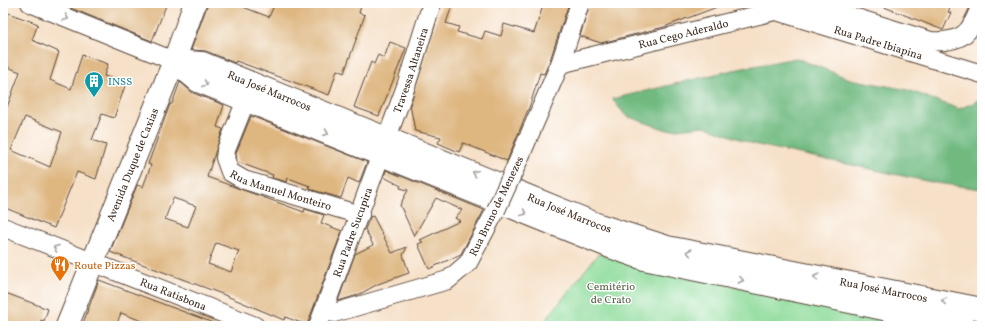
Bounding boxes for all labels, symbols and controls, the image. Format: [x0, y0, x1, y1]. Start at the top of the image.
one-way arrow [63, 13, 70, 21]
street label: Rua Cego Aderaldo [637, 17, 730, 53]
street label: Rua Padre Ibiapina [832, 23, 925, 65]
street label: Travessa Altaneira [391, 25, 433, 116]
street label: Rua José Marrocos [225, 68, 313, 116]
building icon: INSS [83, 70, 105, 98]
place label: INSS [108, 75, 132, 90]
one-way arrow [202, 79, 209, 87]
street label: Avenida Duque de Caxias [104, 106, 163, 224]
one-way arrow [322, 128, 329, 136]
street label: Rua Bruno de Menezes [467, 154, 528, 259]
street label: Rua Manuel Monteiro [227, 167, 333, 215]
one-way arrow [472, 169, 479, 177]
street label: Rua Padre Sucupira [330, 185, 377, 280]
street label: Rua José Marrocos [525, 191, 613, 238]
one-way arrow [521, 208, 528, 216]
one-way arrow [53, 244, 60, 252]
one-way arrow [685, 248, 692, 256]
restaurant icon: Route Pizzas [49, 254, 71, 282]
place label: Route Pizzas [74, 259, 136, 274]
one-way arrow [813, 273, 819, 282]
one-way arrow [738, 275, 745, 283]
street label: Rua José Marrocos [838, 275, 929, 307]
street label: Rua Ratisbona [137, 276, 209, 315]
park label: Cemitério de Crato [587, 280, 635, 308]
one-way arrow [941, 298, 947, 306]

